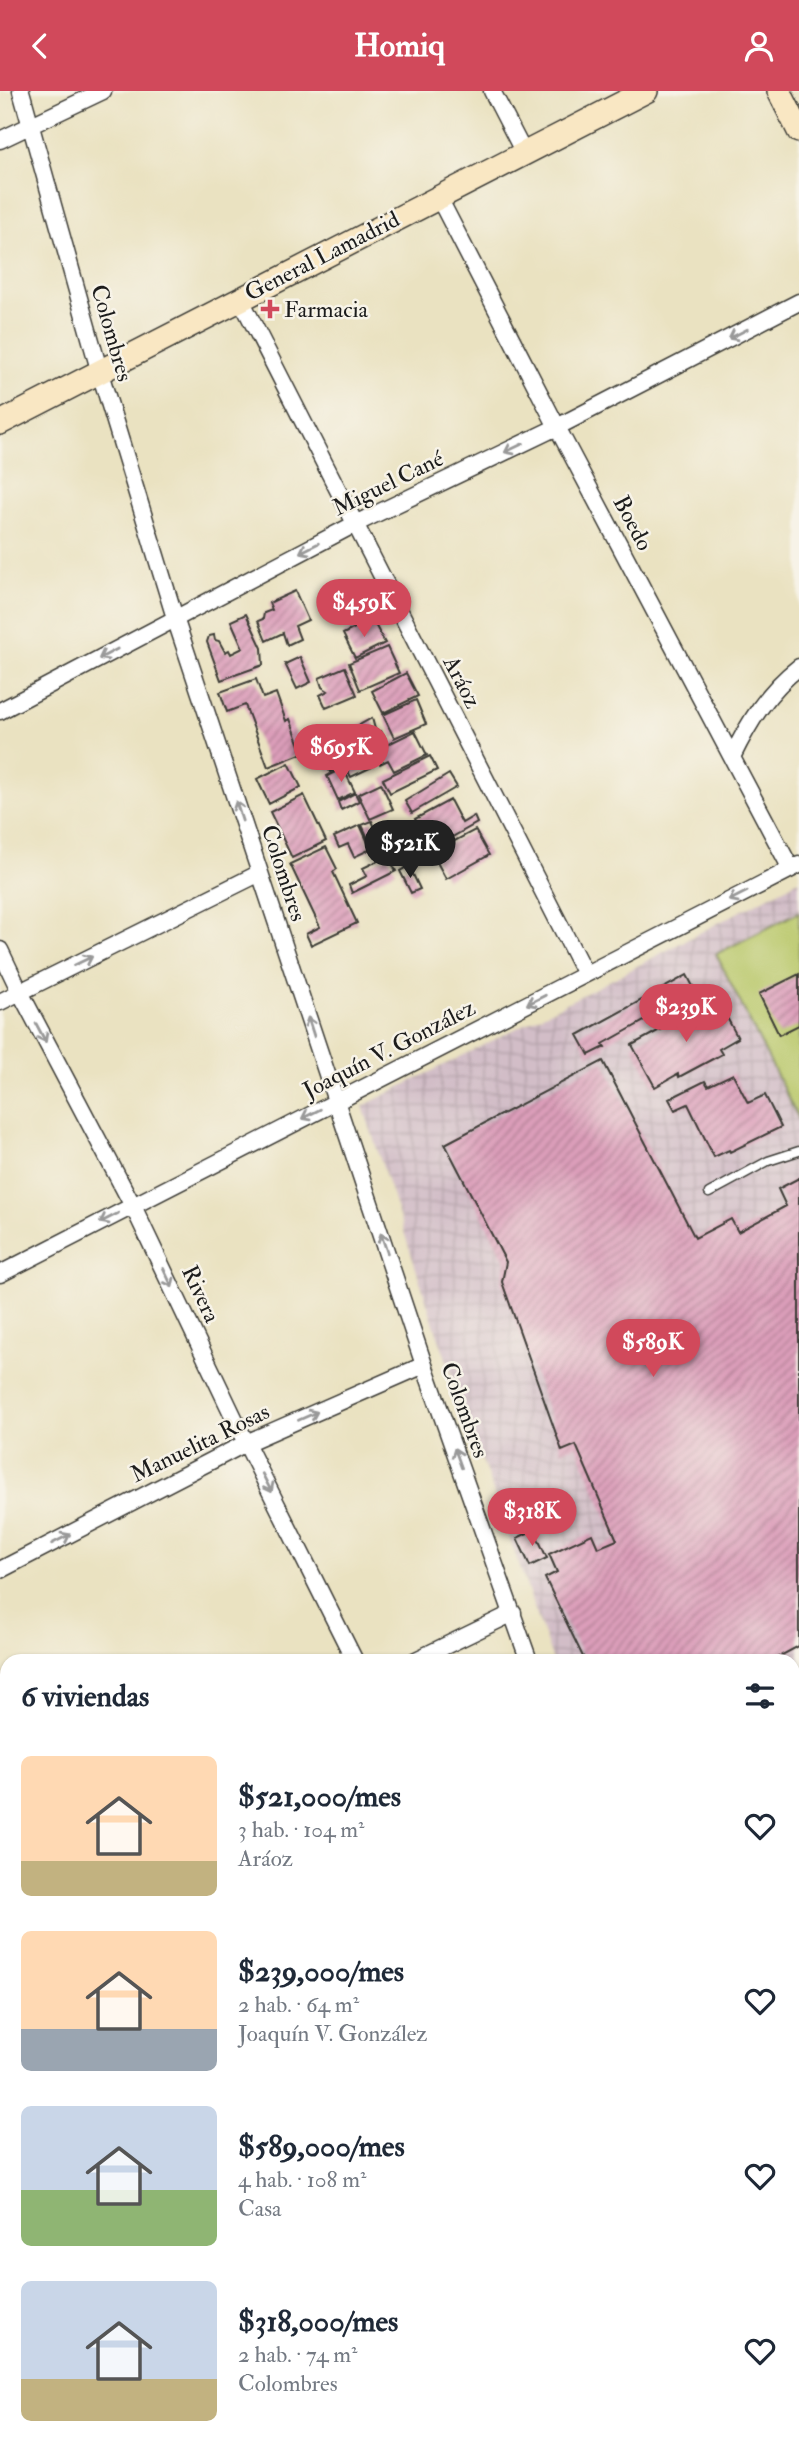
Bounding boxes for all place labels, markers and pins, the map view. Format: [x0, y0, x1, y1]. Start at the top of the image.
place label: Farmacia [284, 295, 369, 324]
marker: Farmacia [262, 301, 278, 317]
pin: $459K [315, 580, 413, 639]
pin: $695K [292, 725, 390, 784]
pin: $521K [361, 821, 459, 880]
pin: $239K [637, 985, 735, 1044]
pin: $589K [604, 1319, 702, 1379]
pin: $318K [483, 1489, 581, 1548]

